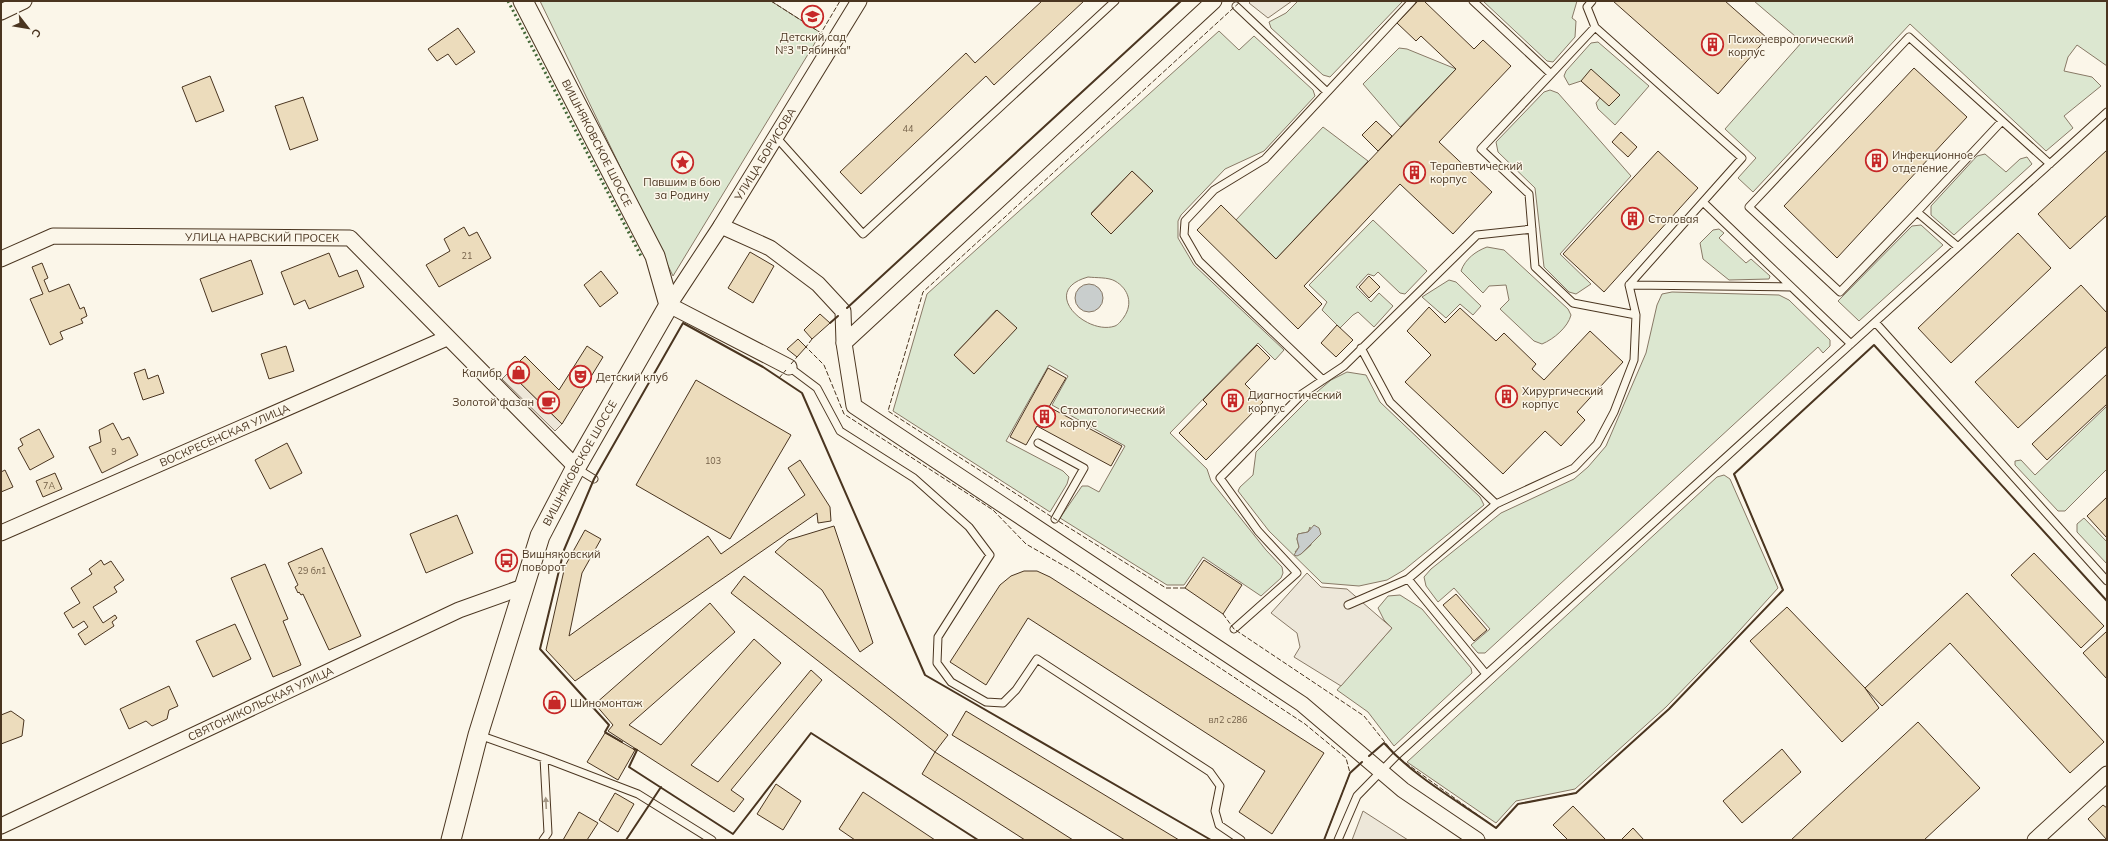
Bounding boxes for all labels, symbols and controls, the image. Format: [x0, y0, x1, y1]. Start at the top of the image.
school or university icon: Детский сад №3 "Рябинка" [800, 4, 826, 30]
north arrow [8, 8, 48, 48]
text: С [28, 26, 45, 40]
place label: Детский сад №3 "Рябинка" [775, 30, 851, 57]
building icon: Психоневрологический корпус [1699, 32, 1725, 58]
place label: Психоневрологический корпус [1728, 32, 1854, 59]
street label: ВИШНЯКОВСКОЕ ШОССЕ [559, 77, 635, 209]
street label: УЛИЦА БОРИСОВА [731, 105, 799, 204]
house number: 44 [903, 123, 914, 134]
building icon: Инфекционное отделение [1863, 148, 1889, 174]
place label: Инфекционное отделение [1892, 148, 1973, 175]
place icon: Павшим в бою за Родину [669, 149, 695, 175]
building icon: Терапевтический корпус [1401, 159, 1427, 185]
place label: Терапевтический корпус [1430, 159, 1523, 186]
place label: Павшим в бою за Родину [643, 175, 721, 202]
building icon: Столовая [1620, 206, 1646, 232]
place label: Столовая [1648, 212, 1699, 226]
street label: УЛИЦА НАРВСКИЙ ПРОСЕК [184, 230, 340, 245]
house number: 21 [462, 250, 472, 261]
shop icon: Калибр [505, 360, 531, 386]
theatre icon: Детский клуб [568, 364, 594, 390]
place label: Калибр [462, 366, 502, 380]
place label: Детский клуб [596, 370, 668, 384]
building icon: Хирургический корпус [1493, 384, 1519, 410]
place label: Хирургический корпус [1522, 384, 1603, 411]
building icon: Диагностический корпус [1220, 388, 1246, 414]
place label: Диагностический корпус [1248, 388, 1342, 415]
cafe icon: Золотой фазан [536, 389, 562, 415]
place label: Золотой фазан [452, 395, 534, 409]
street label: ВИШНЯКОВСКОЕ ШОССЕ [540, 398, 620, 528]
street label: ВОСКРЕСЕНСКАЯ УЛИЦА [157, 401, 292, 470]
building icon: Стоматологический корпус [1031, 403, 1057, 429]
place label: Стоматологический корпус [1060, 403, 1165, 430]
house number: 9 [111, 446, 117, 457]
house number: 103 [705, 455, 721, 466]
house number: 7А [43, 480, 55, 491]
bus stop icon: Вишняковский поворот [493, 547, 519, 573]
place label: Вишняковский поворот [522, 547, 601, 574]
house number: 29 бл1 [298, 565, 326, 576]
street label: СВЯТОНИКОЛЬСКАЯ УЛИЦА [185, 663, 336, 744]
shop icon: Шиномонтаж [541, 690, 567, 716]
place label: Шиномонтаж [570, 696, 643, 710]
house number: вл2 с286 [1209, 714, 1247, 725]
one-way arrow [543, 796, 549, 809]

